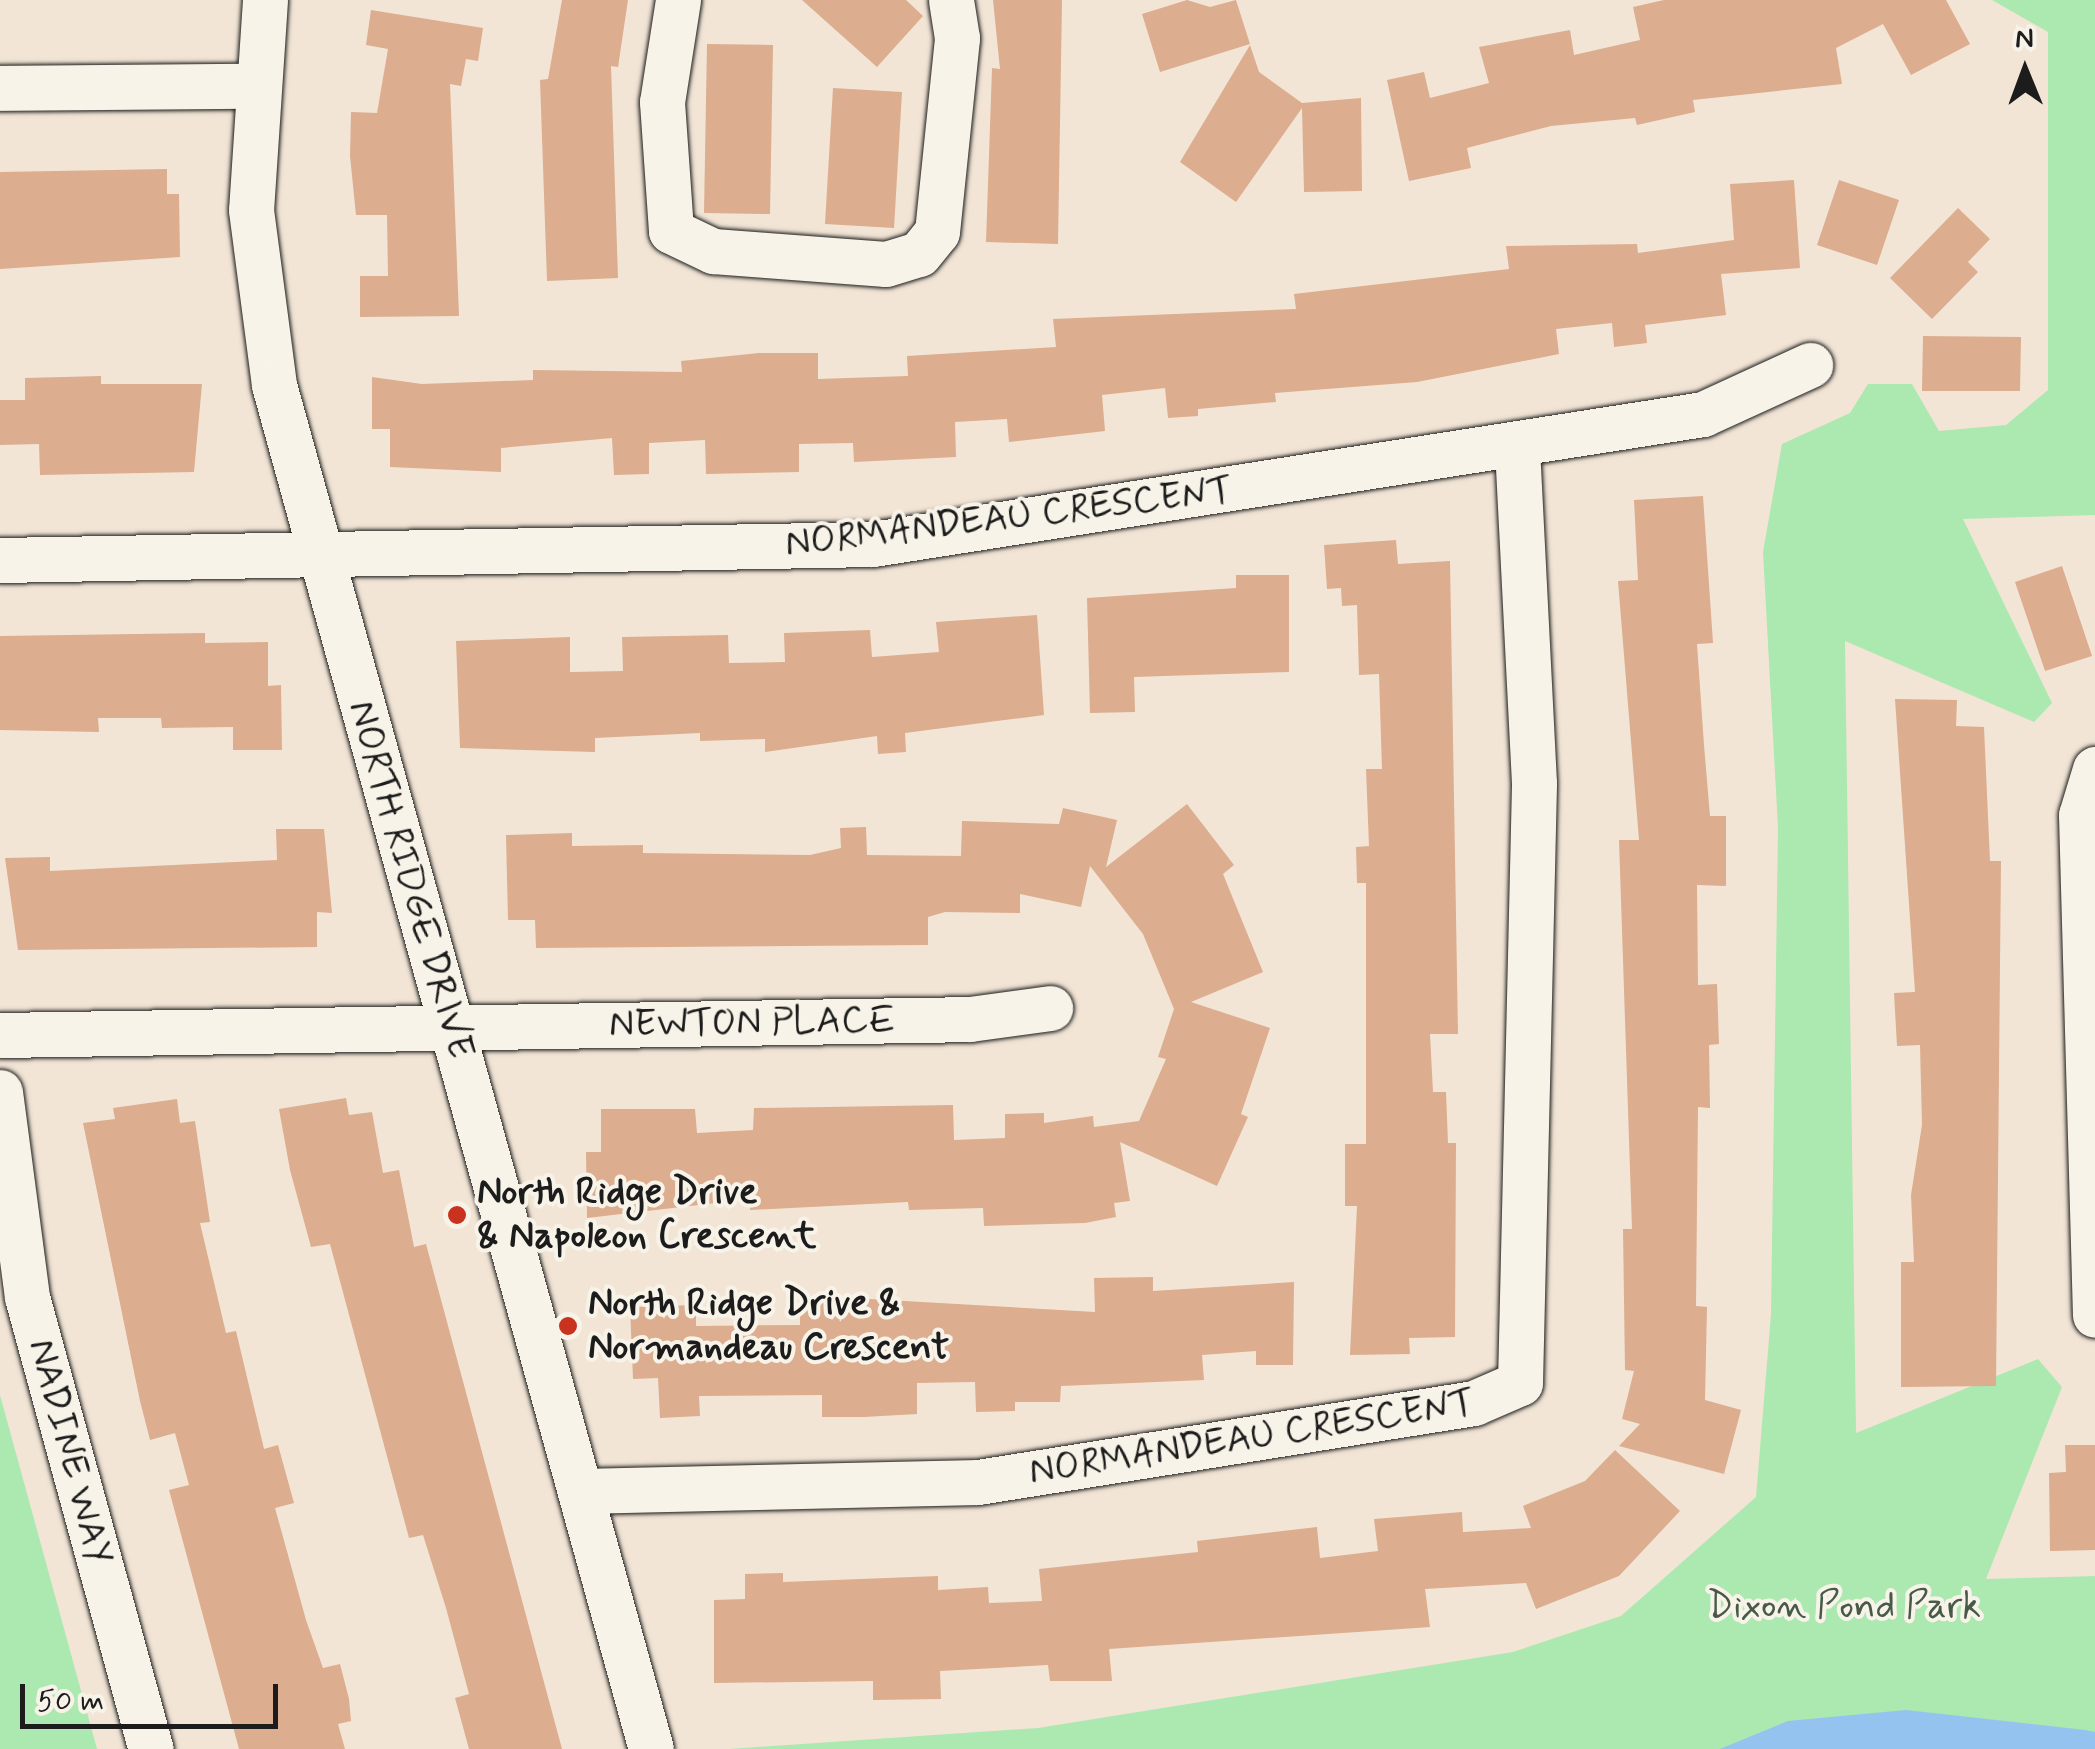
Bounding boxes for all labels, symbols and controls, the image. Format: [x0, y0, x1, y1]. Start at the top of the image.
north arrow [1975, 20, 2075, 120]
text: N [2015, 21, 2034, 58]
street label: NORMANDEAU CRESCENT [780, 468, 1238, 568]
street label: NORTH RIDGE DRIVE [335, 689, 485, 1071]
street label: NEWTON PLACE [611, 998, 893, 1048]
place label: North Ridge Drive & Napoleon Crescent [477, 1170, 803, 1260]
marker: North Ridge Drive & Napoleon Crescent [446, 1204, 468, 1226]
place label: North Ridge Drive & Normandeau Crescent [588, 1281, 948, 1370]
marker: North Ridge Drive & Normandeau Crescent [557, 1315, 579, 1337]
street label: NADINE WAY [17, 1334, 121, 1570]
street label: NORMANDEAU CRESCENT [1023, 1380, 1481, 1496]
park label: Dixon Pond Park [1708, 1584, 1980, 1630]
scale bar [25, 1664, 282, 1726]
text: 50 m [37, 1682, 104, 1721]

